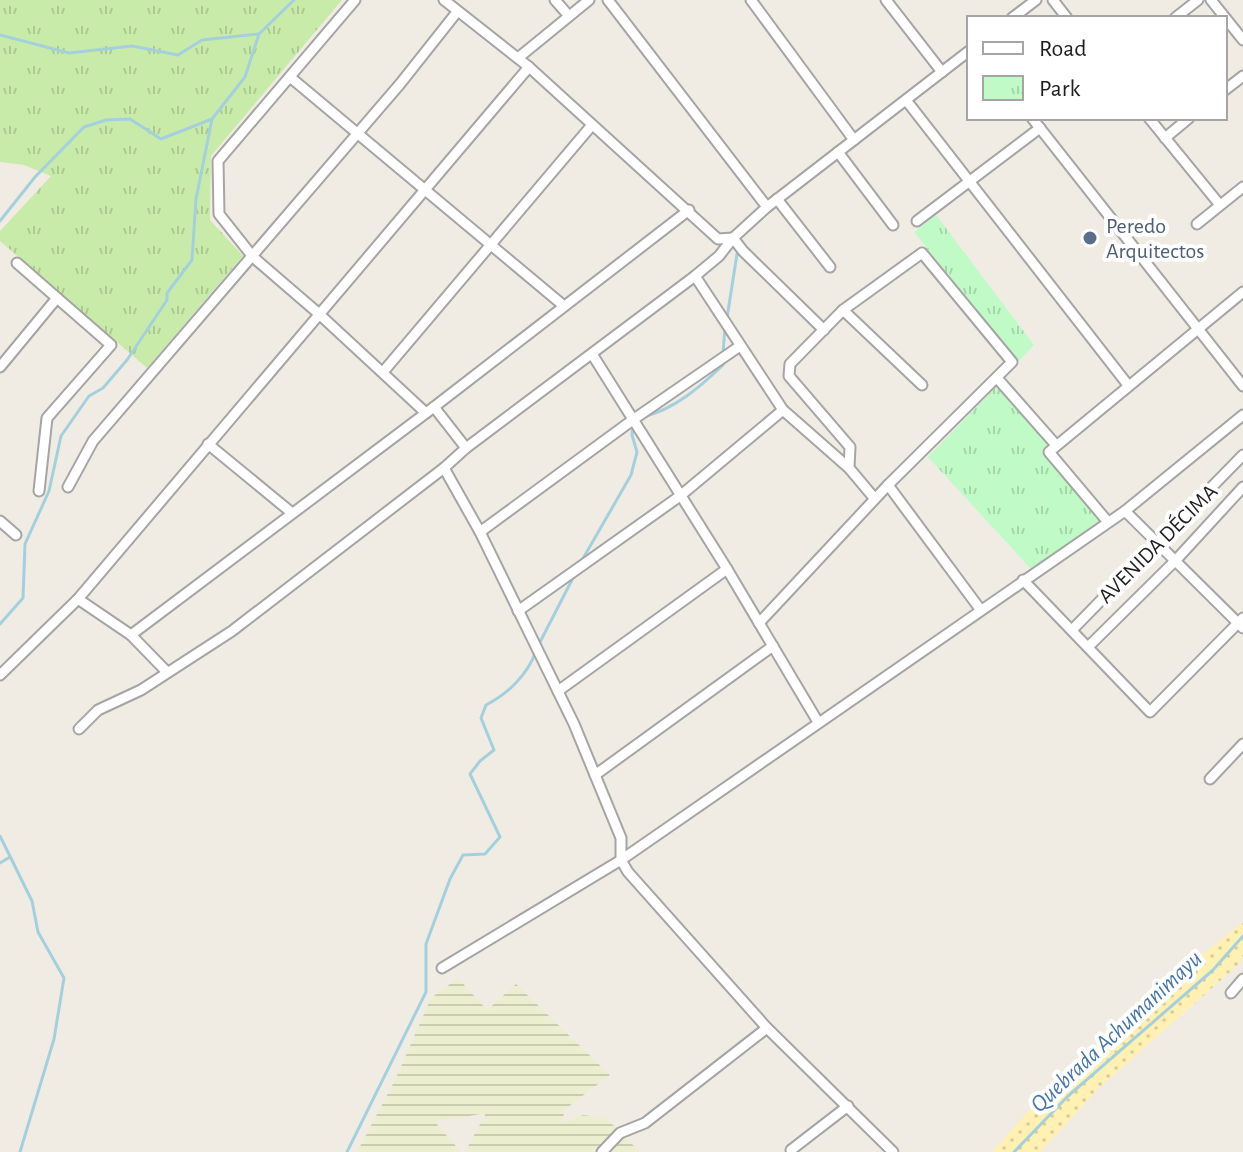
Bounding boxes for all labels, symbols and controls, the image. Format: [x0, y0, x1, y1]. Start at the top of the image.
legend [967, 16, 1227, 120]
text: Road [1039, 37, 1087, 61]
text: Park [1039, 77, 1080, 101]
place label: Peredo Arquitectos [1106, 215, 1204, 262]
marker: Peredo Arquitectos [1081, 229, 1099, 247]
street label: AVENIDA DÉCIMA [1093, 479, 1222, 607]
water label: Quebrada Achumanimayu [1026, 946, 1207, 1117]

